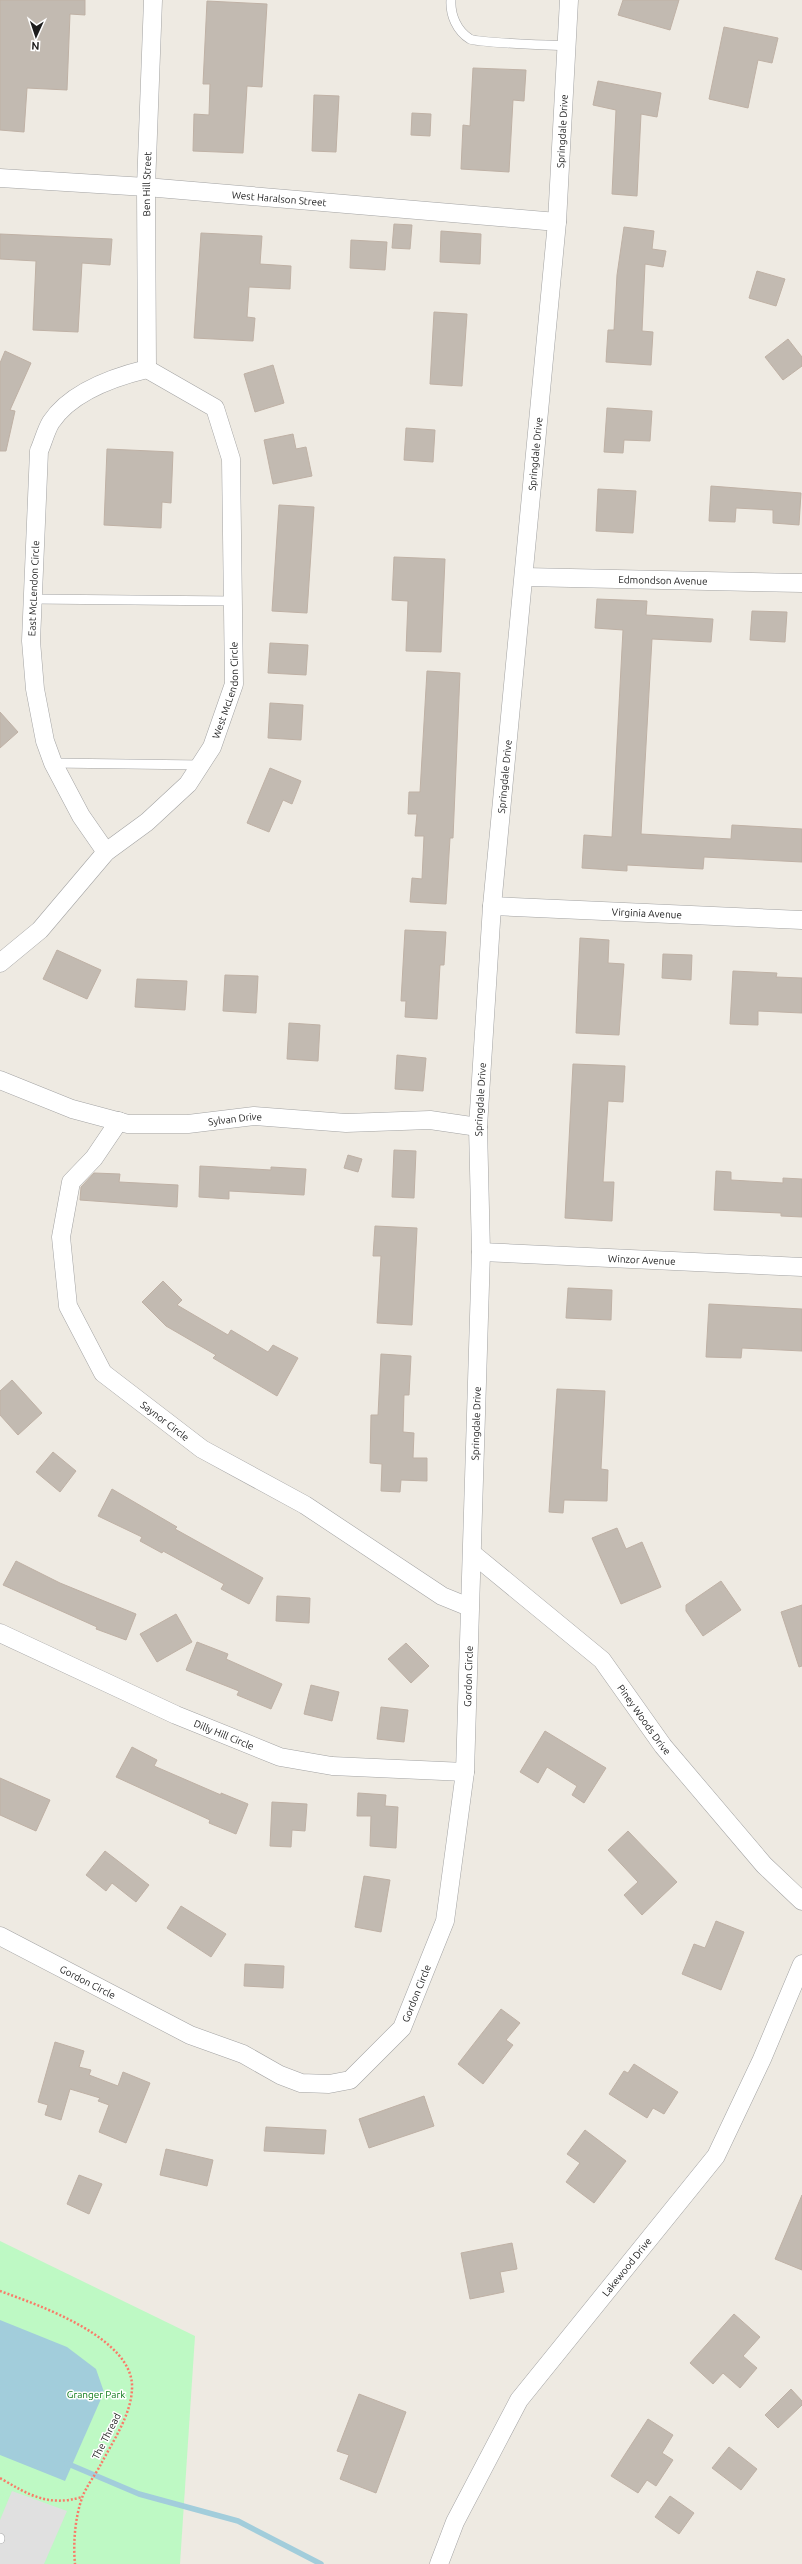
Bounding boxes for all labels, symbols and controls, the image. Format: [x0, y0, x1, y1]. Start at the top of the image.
north arrow [16, 16, 56, 56]
text: N [31, 40, 40, 52]
street label: Springdale Drive [555, 94, 570, 168]
street label: Ben Hill Street [141, 151, 153, 216]
street label: West Haralson Street [231, 189, 327, 208]
street label: Springdale Drive [526, 417, 544, 491]
street label: East McLendon Circle [26, 540, 41, 637]
street label: Edmondson Avenue [618, 574, 708, 587]
street label: West McLendon Circle [210, 642, 240, 740]
street label: Springdale Drive [496, 739, 514, 814]
street label: Virginia Avenue [611, 906, 682, 921]
street label: Springdale Drive [473, 1062, 488, 1137]
street label: Sylvan Drive [208, 1111, 262, 1128]
street label: Winzor Avenue [608, 1253, 676, 1267]
street label: Springdale Drive [470, 1386, 483, 1460]
street label: Saynor Circle [138, 1399, 191, 1443]
street label: Gordon Circle [462, 1645, 475, 1707]
street label: Piney Woods Drive [615, 1682, 673, 1757]
street label: Dilly Hill Circle [192, 1718, 256, 1752]
street label: Gordon Circle [58, 1963, 117, 2001]
street label: Gordon Circle [400, 1963, 433, 2024]
street label: Lakewood Drive [600, 2236, 654, 2299]
park label: Granger Park [67, 2389, 125, 2400]
street label: The Thread [90, 2411, 123, 2461]

